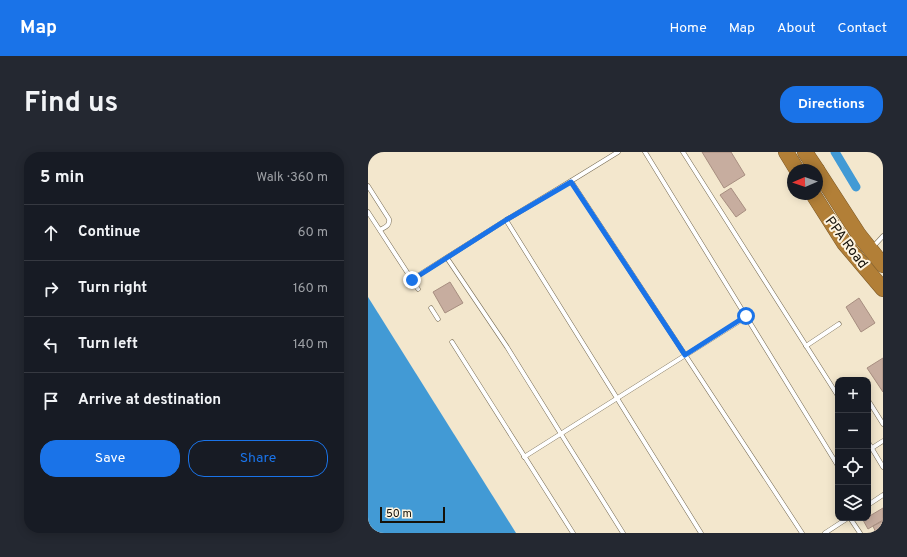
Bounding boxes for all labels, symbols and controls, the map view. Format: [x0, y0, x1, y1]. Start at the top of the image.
text: Map [20, 16, 57, 40]
text: Home [670, 20, 707, 37]
text: Map [729, 20, 755, 37]
text: About [777, 20, 816, 37]
text: Contact [838, 20, 887, 37]
text: Find us [24, 86, 118, 122]
button: Directions [780, 86, 883, 123]
north arrow [787, 164, 823, 200]
text: 5 min [40, 167, 84, 189]
text: Walk · 360 m [256, 170, 328, 186]
street label: PPA Road [821, 213, 871, 272]
icon: ahead [40, 222, 62, 244]
text: Continue [78, 223, 140, 242]
text: 60 m [298, 225, 328, 241]
route end [403, 271, 421, 289]
icon: right [40, 278, 62, 300]
text: Turn right [78, 279, 147, 298]
text: 160 m [293, 281, 328, 297]
route start [737, 307, 755, 325]
icon: left [40, 334, 62, 356]
text: Turn left [78, 335, 138, 354]
text: 140 m [293, 337, 328, 353]
map controls [835, 377, 871, 521]
button: + [835, 377, 871, 413]
icon: arrive [40, 390, 62, 412]
text: Arrive at destination [78, 391, 221, 410]
button: − [835, 413, 871, 449]
button: Save [40, 440, 180, 477]
button: Share [188, 440, 328, 477]
button: locate [835, 449, 871, 485]
button: layers [835, 485, 871, 521]
scale bar [380, 505, 445, 524]
text: 50 m [386, 507, 412, 521]

